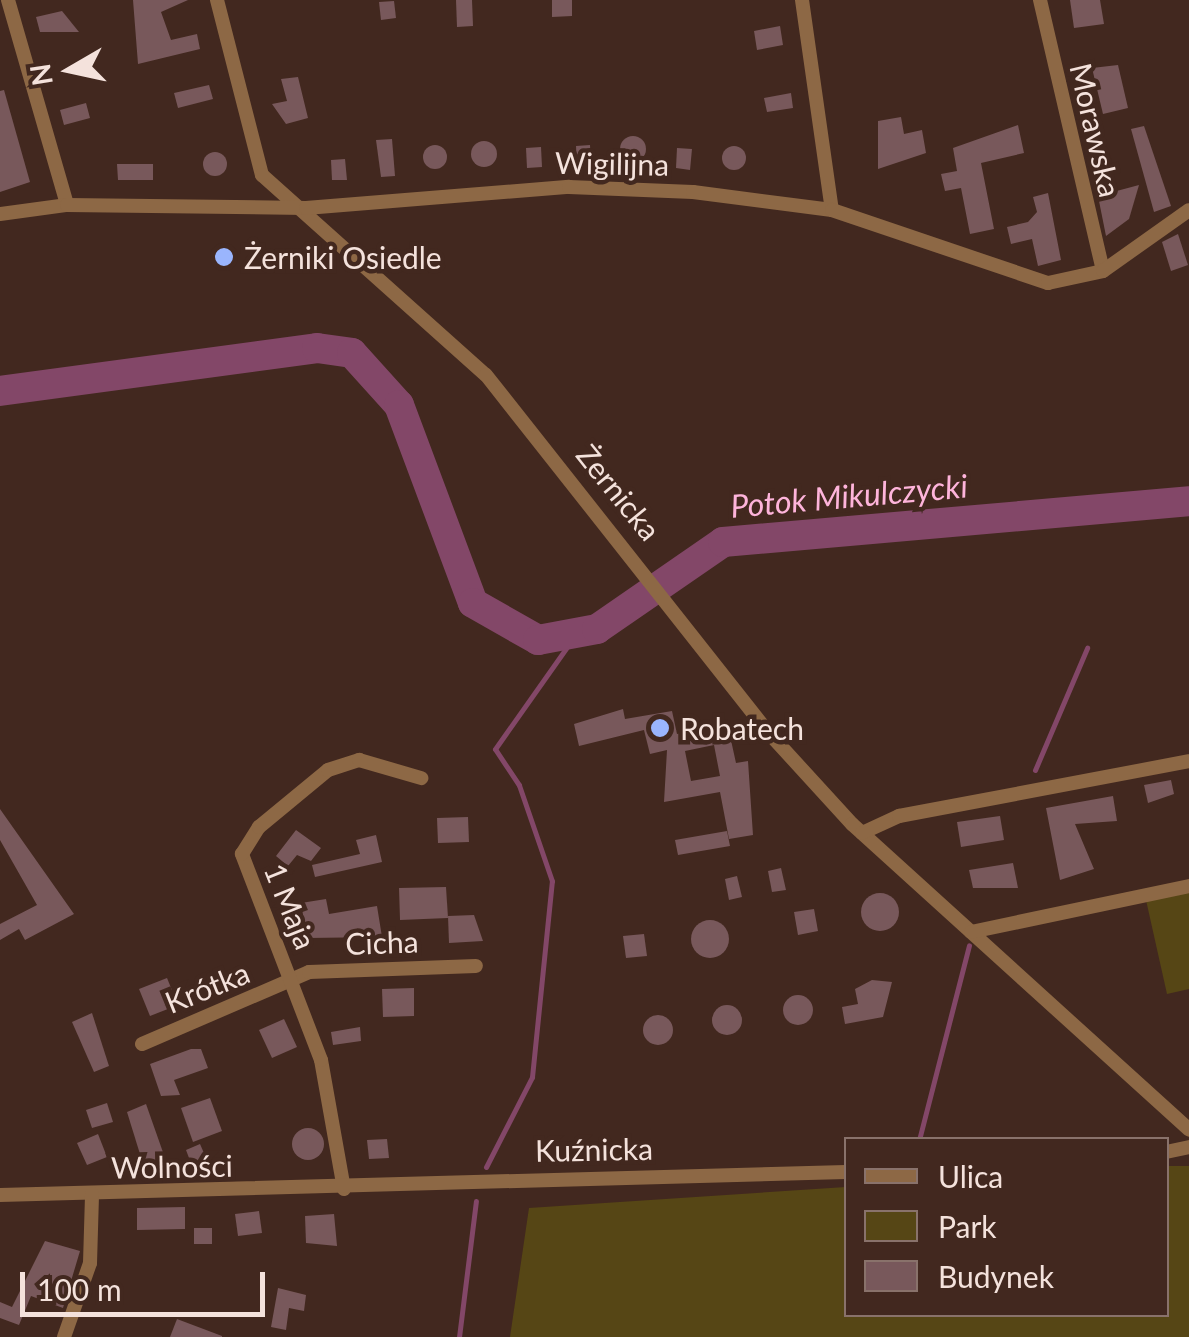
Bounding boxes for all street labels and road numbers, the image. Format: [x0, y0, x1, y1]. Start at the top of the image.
street label: Morawska [1063, 59, 1129, 201]
street label: Wigilijna [555, 144, 669, 182]
street label: Żernicka [570, 437, 668, 547]
street label: 1 Maja [258, 858, 324, 954]
street label: Cicha [345, 923, 419, 961]
street label: Krótka [160, 954, 254, 1020]
street label: Kuźnicka [535, 1130, 653, 1168]
street label: Wolności [111, 1147, 233, 1185]

